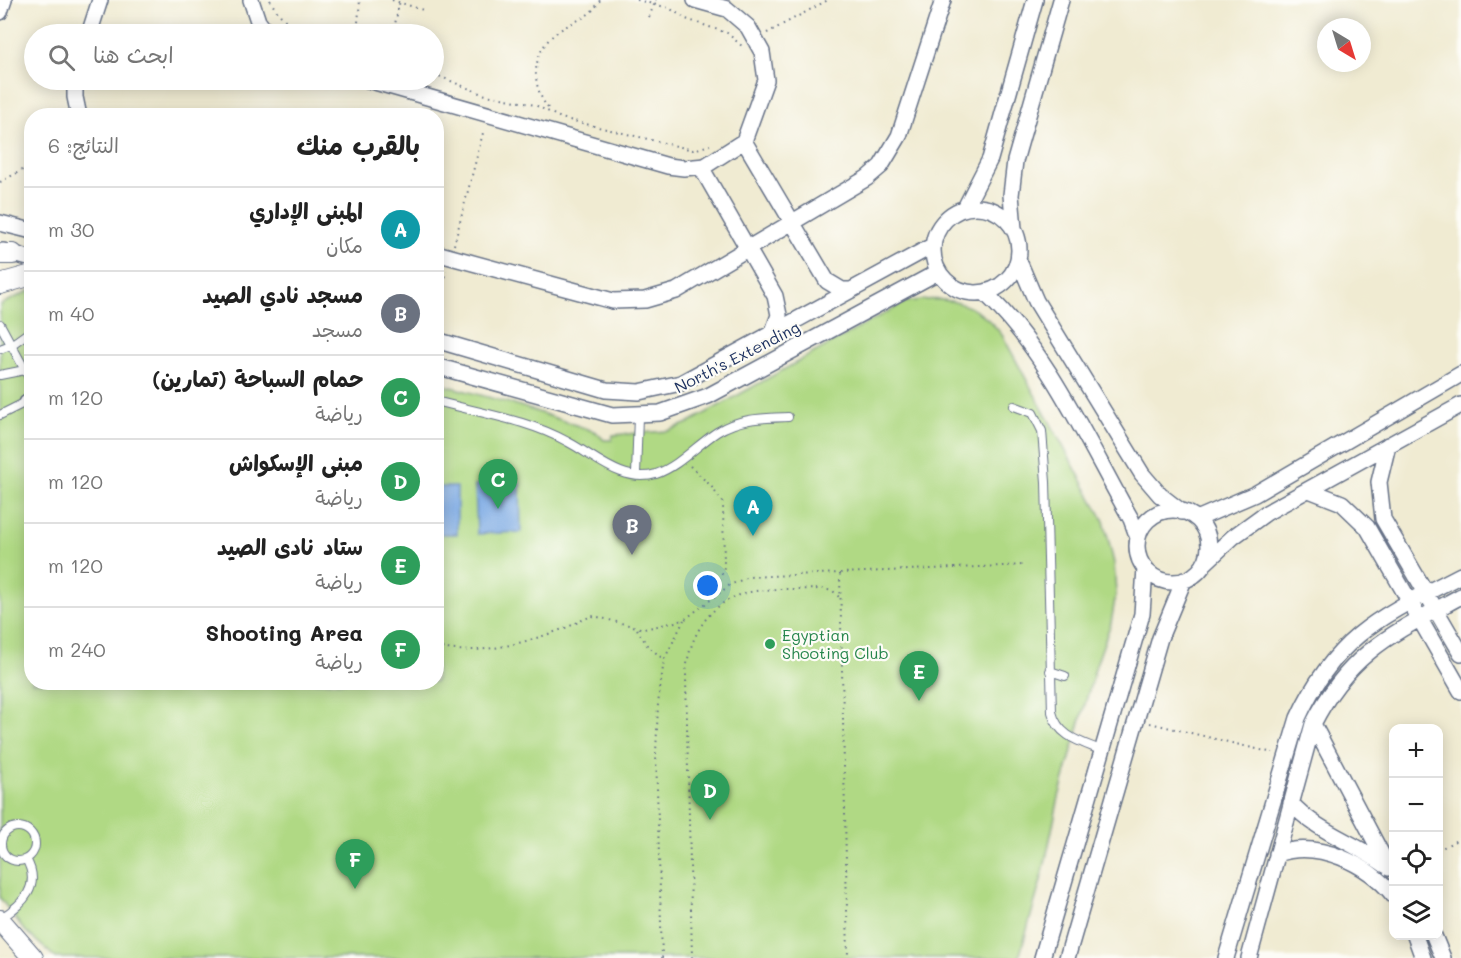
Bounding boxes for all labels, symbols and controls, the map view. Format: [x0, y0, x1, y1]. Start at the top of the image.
north arrow [1317, 18, 1371, 72]
search box [24, 24, 444, 90]
text: ابحث هنا [93, 40, 174, 69]
icon: search [45, 41, 78, 74]
text: بالقرب منك [297, 128, 420, 162]
text: النتائج: 6 [48, 132, 119, 158]
text: المبنى الإداري [249, 196, 363, 225]
text: 30 m [48, 216, 94, 242]
text: A [394, 216, 407, 242]
text: مكان [326, 232, 363, 258]
text: مسجد نادي الصيد [202, 280, 363, 309]
text: 40 m [48, 300, 94, 326]
text: B [394, 300, 407, 326]
text: مسجد [312, 316, 363, 342]
street label: North's Extending [670, 316, 803, 397]
text: حمام السباحة (تمارين) [152, 364, 363, 393]
text: 120 m [48, 384, 103, 410]
text: C [393, 384, 408, 410]
text: رياضة [315, 400, 363, 426]
text: مبنى الإسكواش [229, 448, 363, 477]
pin: C [478, 460, 518, 509]
text: 120 m [48, 468, 103, 494]
text: D [393, 468, 408, 494]
text: رياضة [315, 484, 363, 510]
pin: A [734, 486, 772, 536]
pin: B [612, 506, 652, 555]
text: ستاد نادى الصيد [217, 532, 363, 561]
text: 120 m [48, 552, 103, 578]
text: E [394, 552, 407, 578]
text: رياضة [315, 568, 363, 594]
your location [693, 571, 722, 600]
text: Shooting Area [205, 618, 363, 647]
place label: Egyptian Shooting Club [782, 624, 889, 663]
text: 240 m [48, 636, 106, 662]
text: F [394, 636, 407, 662]
marker: Egyptian Shooting Club [763, 637, 777, 651]
text: رياضة [315, 648, 363, 674]
pin: E [900, 652, 938, 701]
map controls [1389, 724, 1443, 940]
button: + [1389, 724, 1443, 778]
pin: D [690, 770, 730, 820]
button: − [1389, 778, 1443, 832]
button: locate [1389, 832, 1443, 886]
pin: F [336, 840, 374, 889]
button: layers [1389, 886, 1443, 940]

